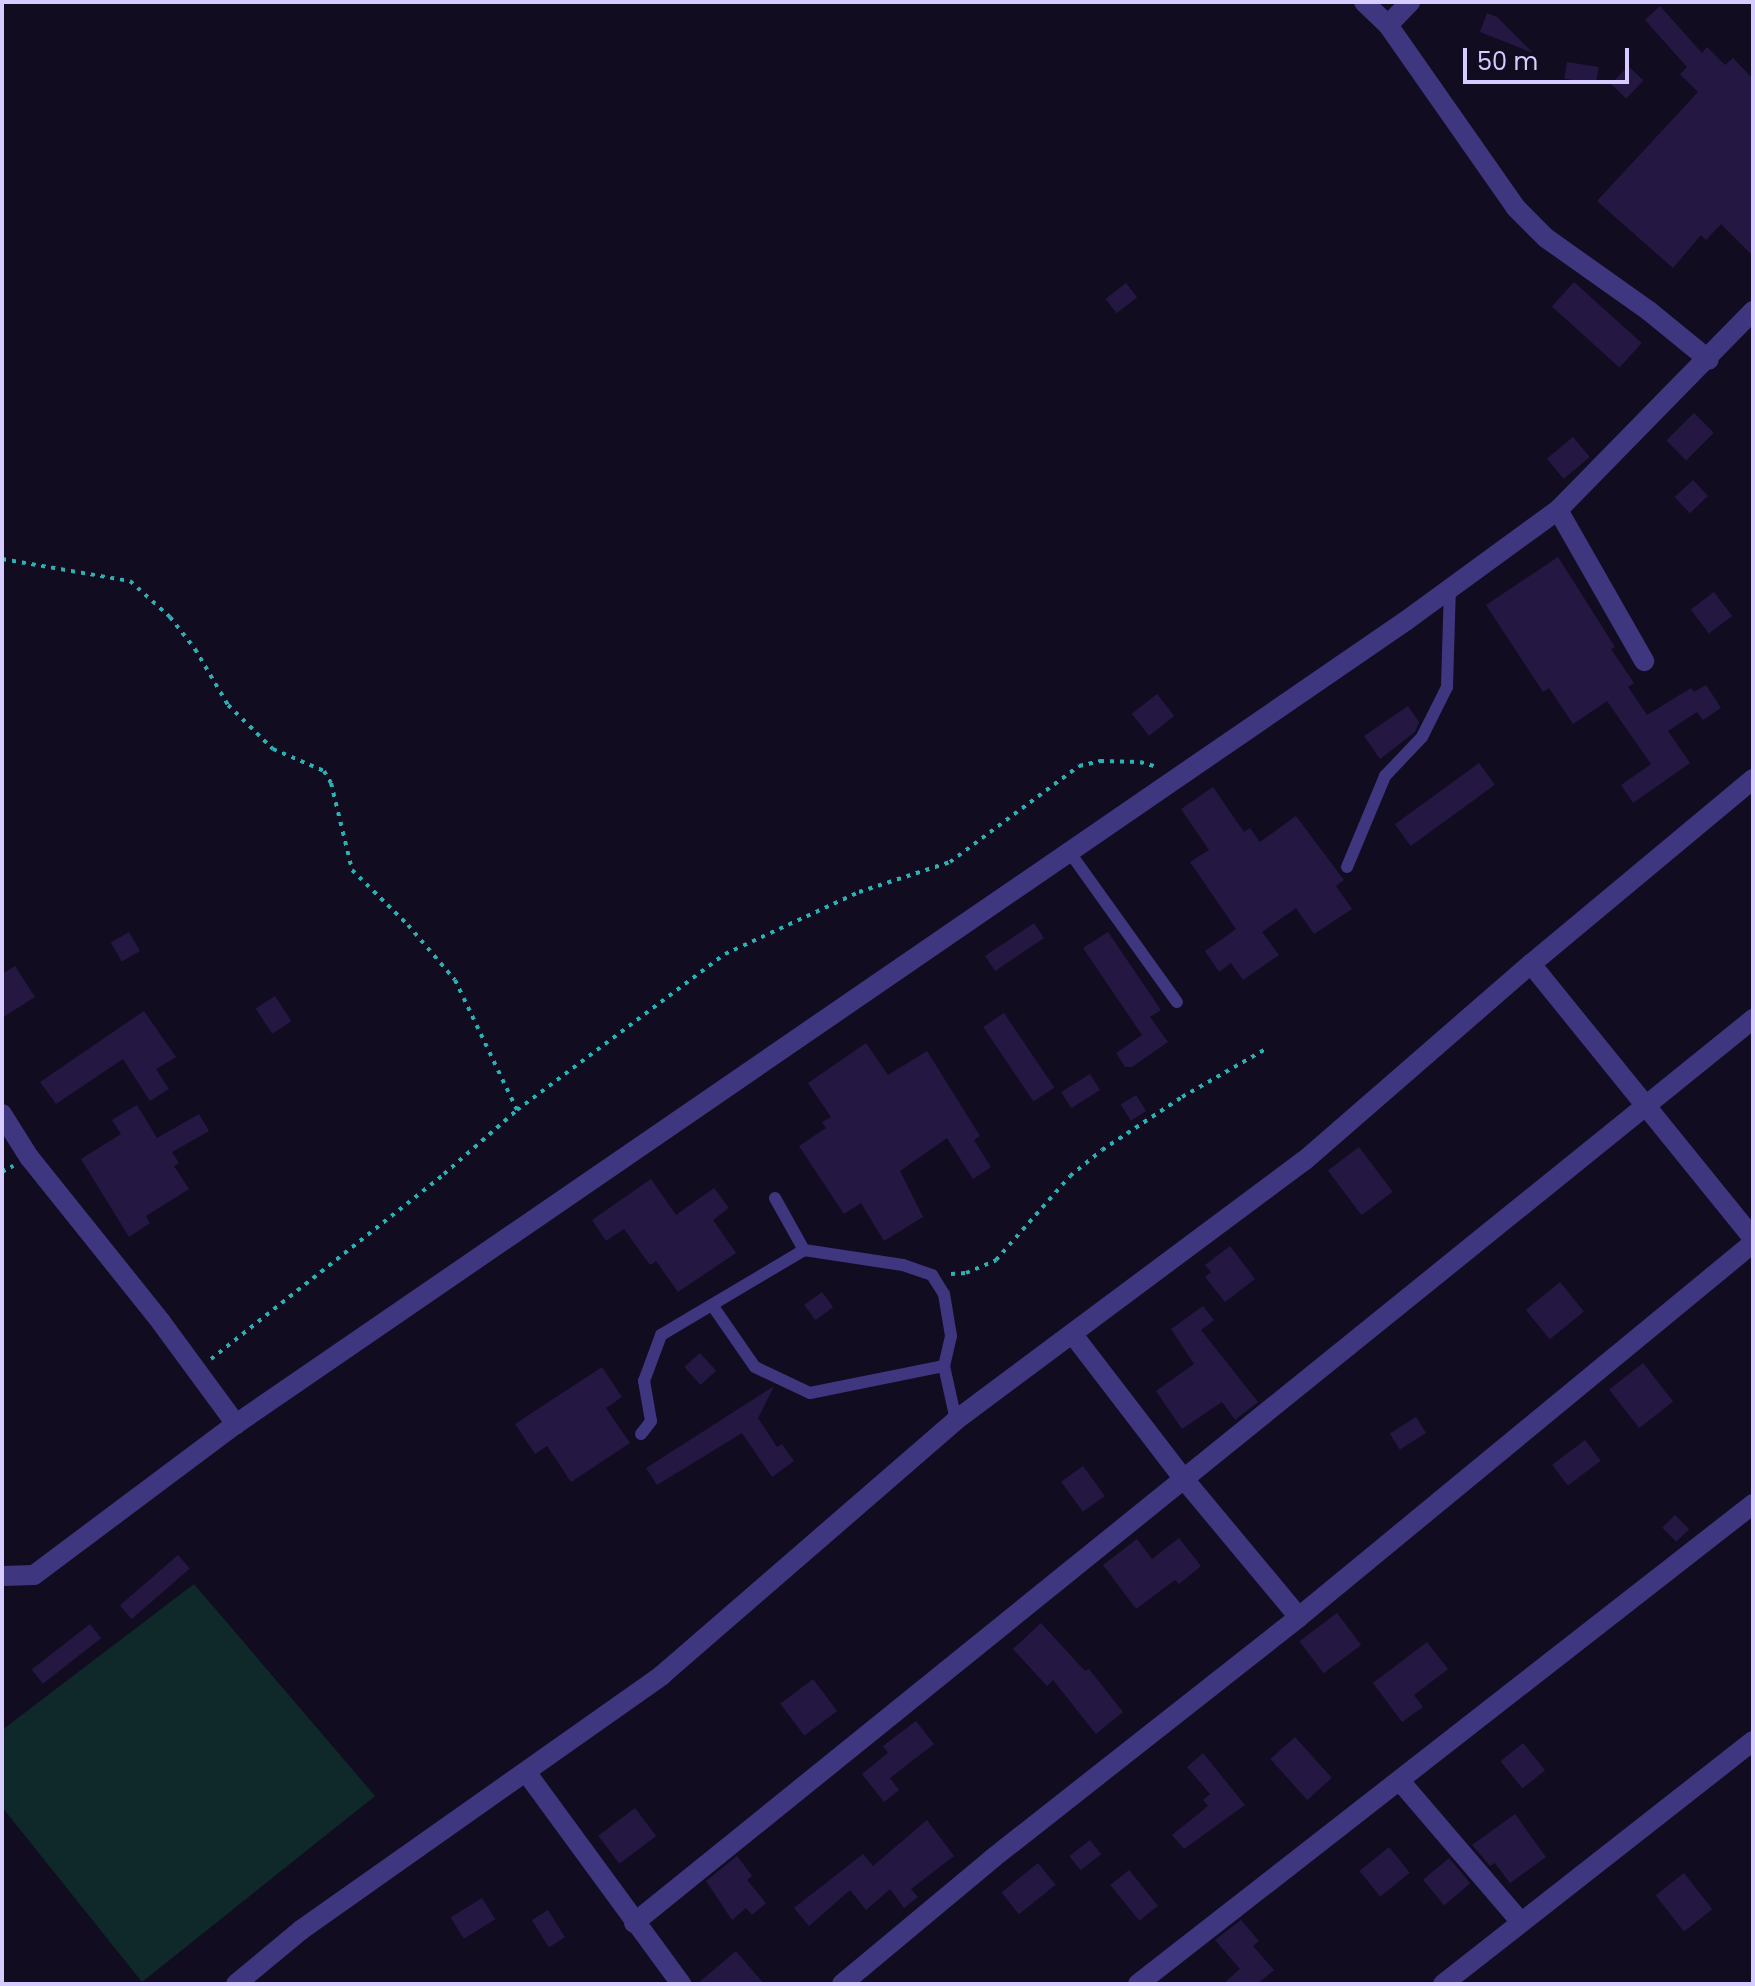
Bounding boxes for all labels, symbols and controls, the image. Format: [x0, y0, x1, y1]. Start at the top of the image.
scale bar [1467, 32, 1633, 82]
text: 50 m [1477, 45, 1538, 78]

